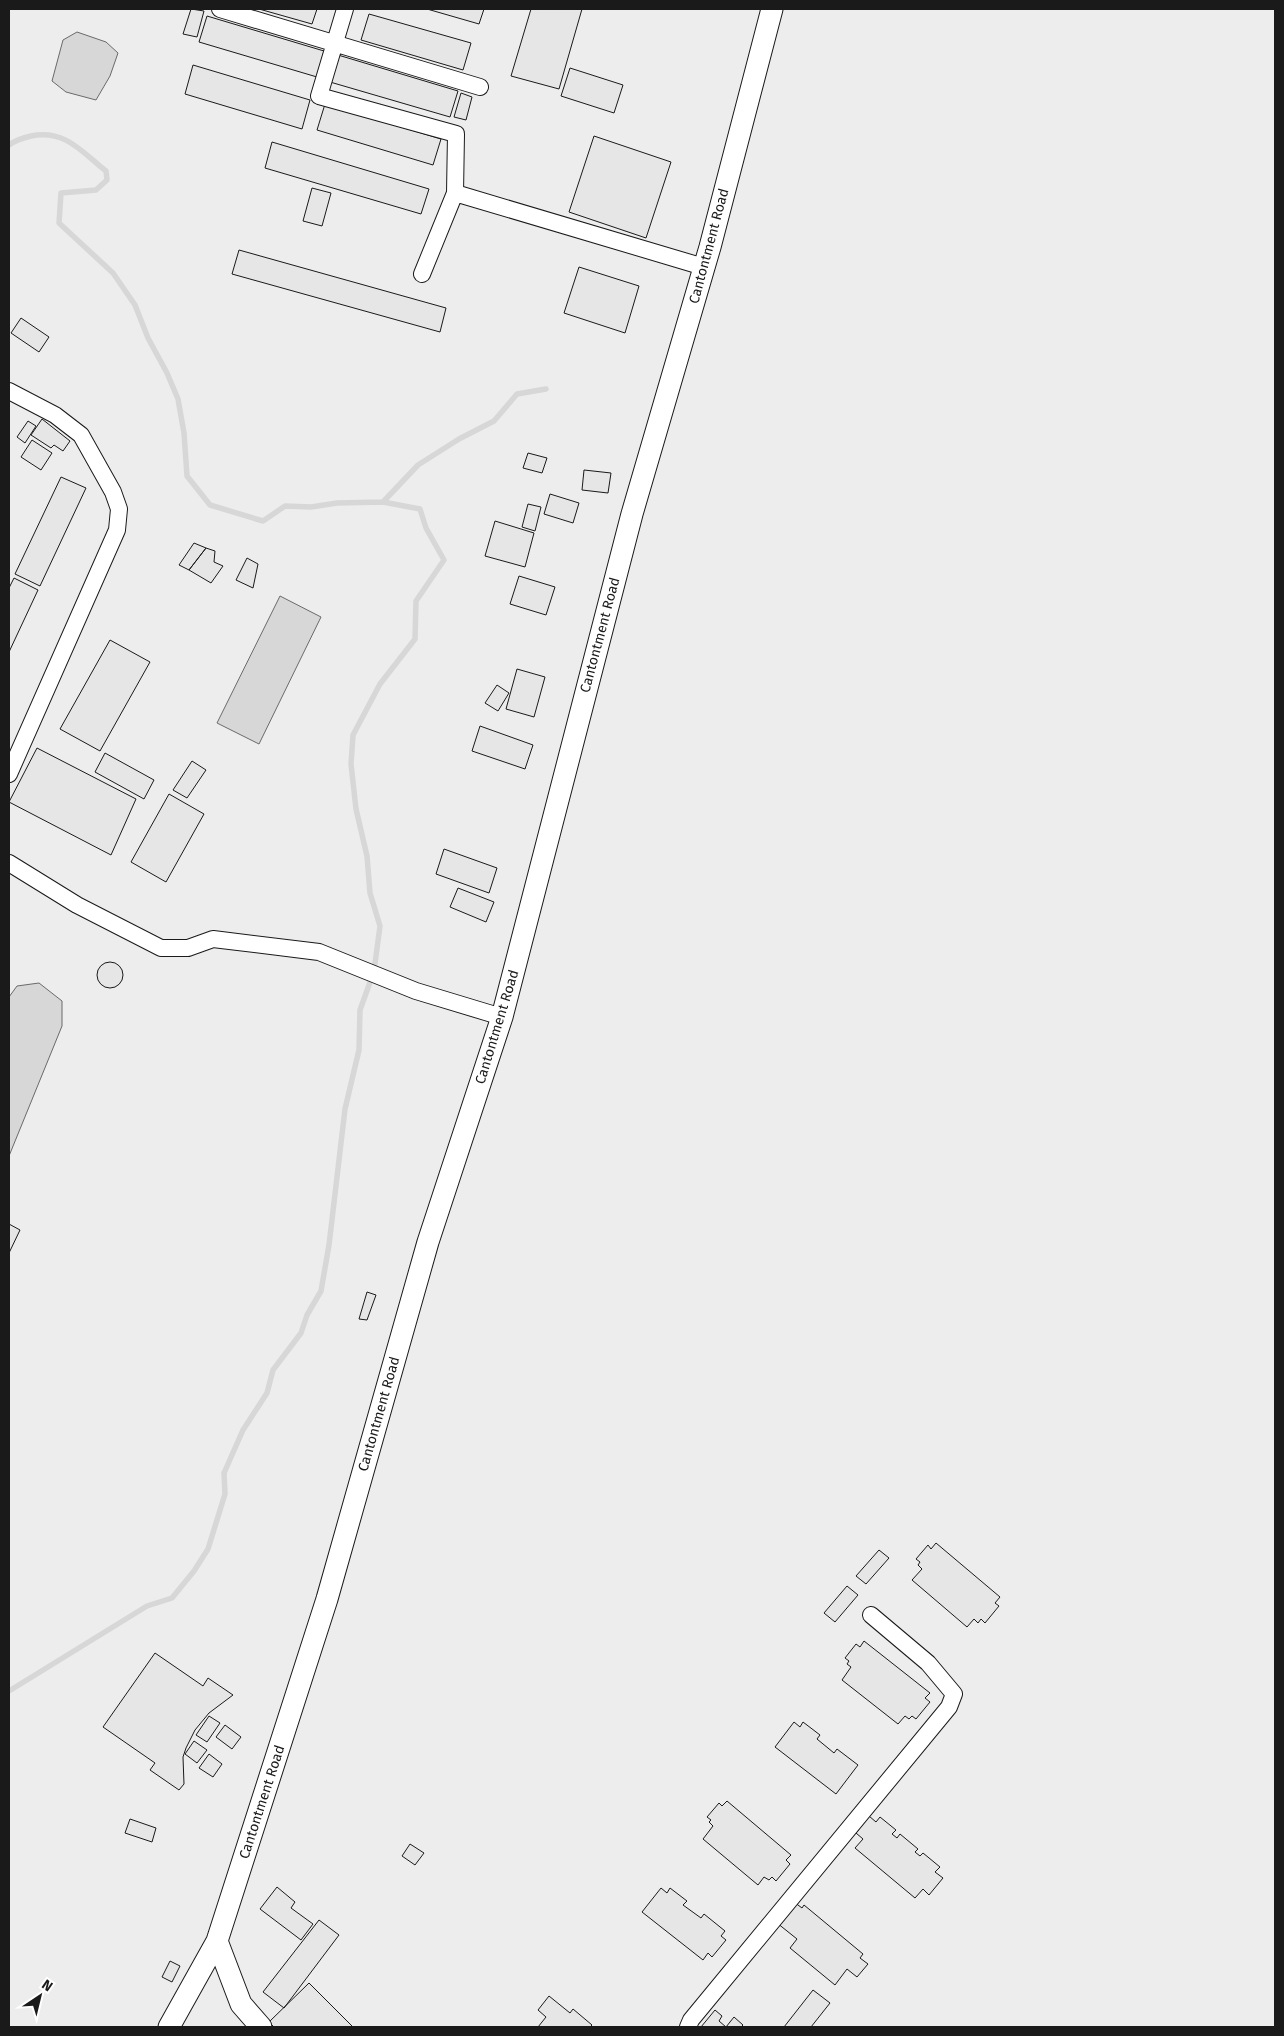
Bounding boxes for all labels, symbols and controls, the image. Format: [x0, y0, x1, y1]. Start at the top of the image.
street label: Cantontment Road [685, 186, 733, 306]
street label: Cantontment Road [576, 575, 624, 695]
street label: Cantontment Road [472, 968, 522, 1086]
street label: Cantontment Road [354, 1355, 404, 1473]
street label: Cantontment Road [236, 1743, 288, 1861]
north arrow [15, 1971, 65, 2021]
text: N [38, 1976, 56, 1995]

